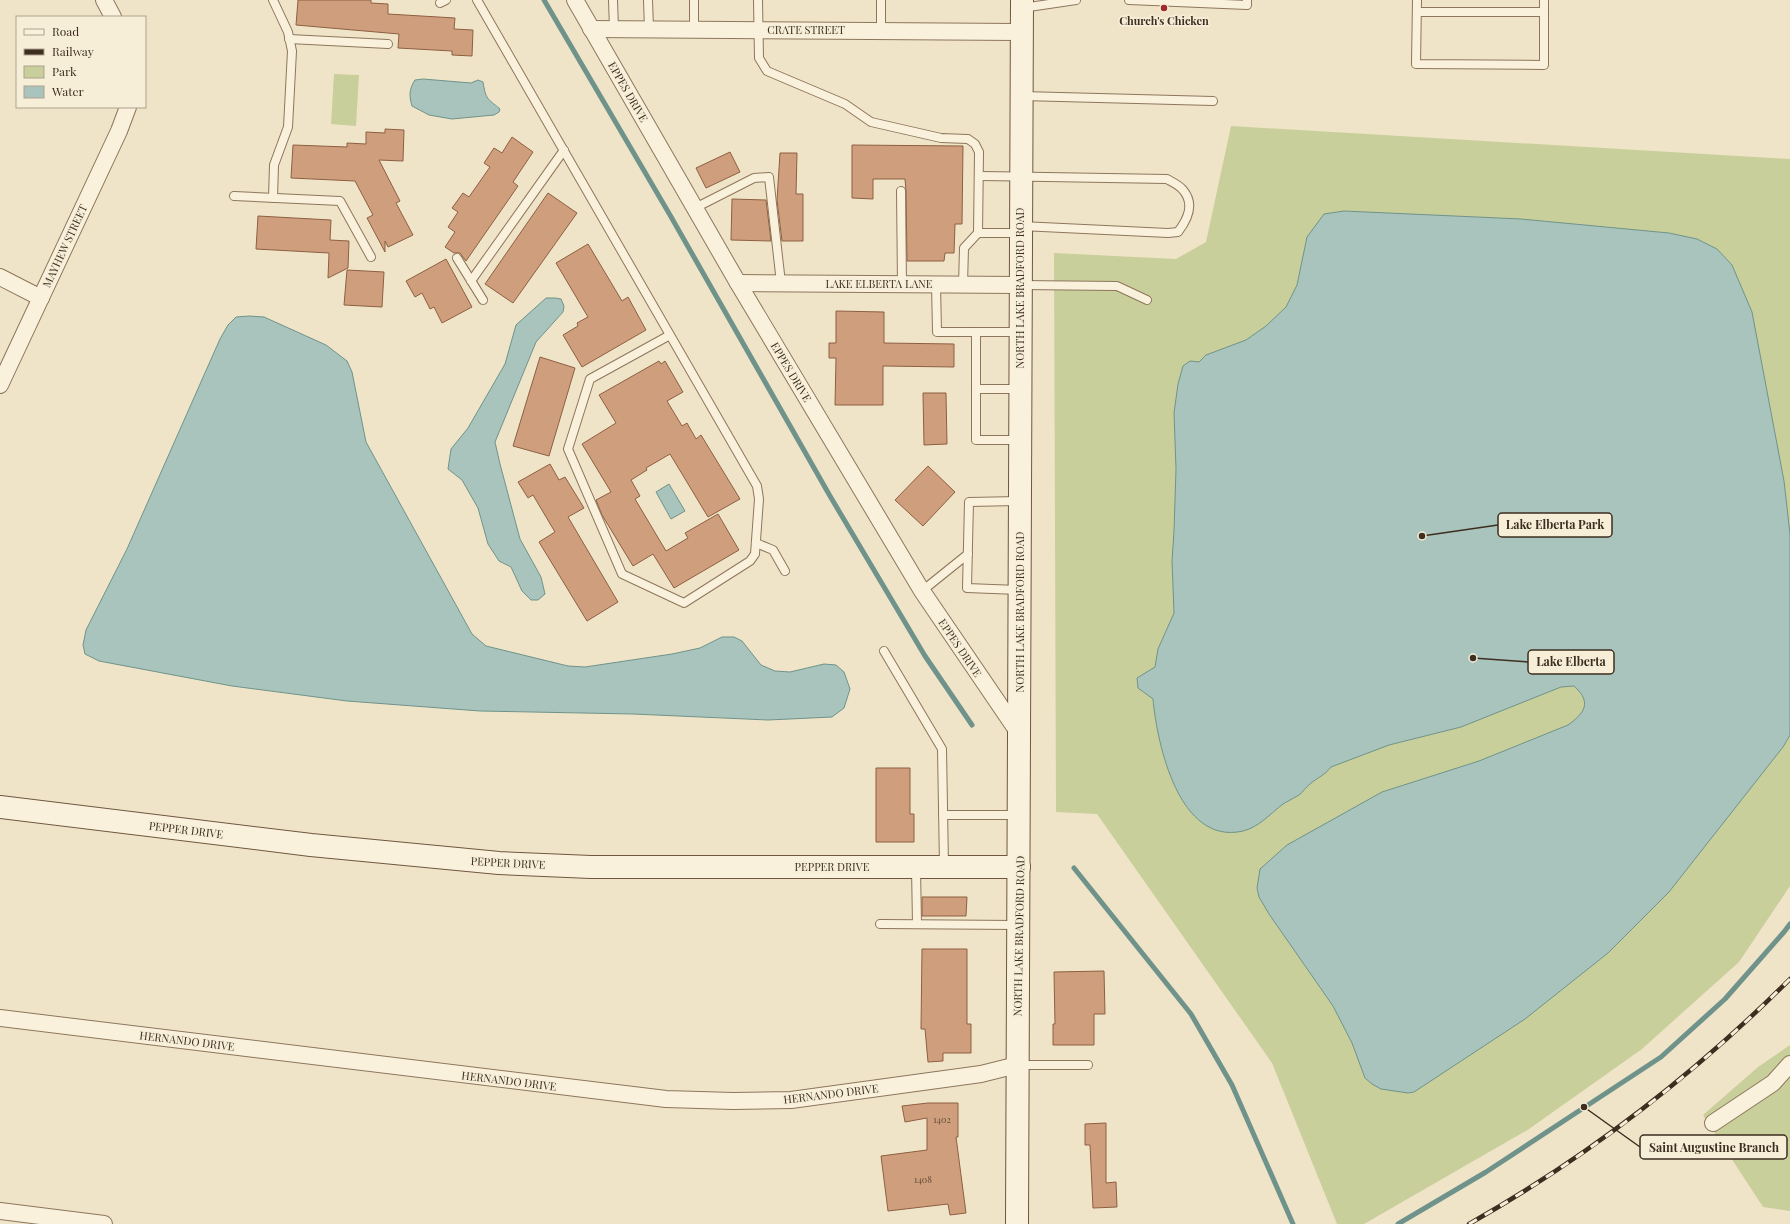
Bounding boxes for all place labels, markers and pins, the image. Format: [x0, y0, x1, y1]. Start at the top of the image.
marker: Church's Chicken [1159, 3, 1169, 13]
place label: Church's Chicken [1119, 13, 1209, 28]
callout: Lake Elberta Park [1498, 513, 1612, 537]
callout: Lake Elberta [1528, 650, 1614, 674]
callout: Saint Augustine Branch [1640, 1135, 1787, 1159]

